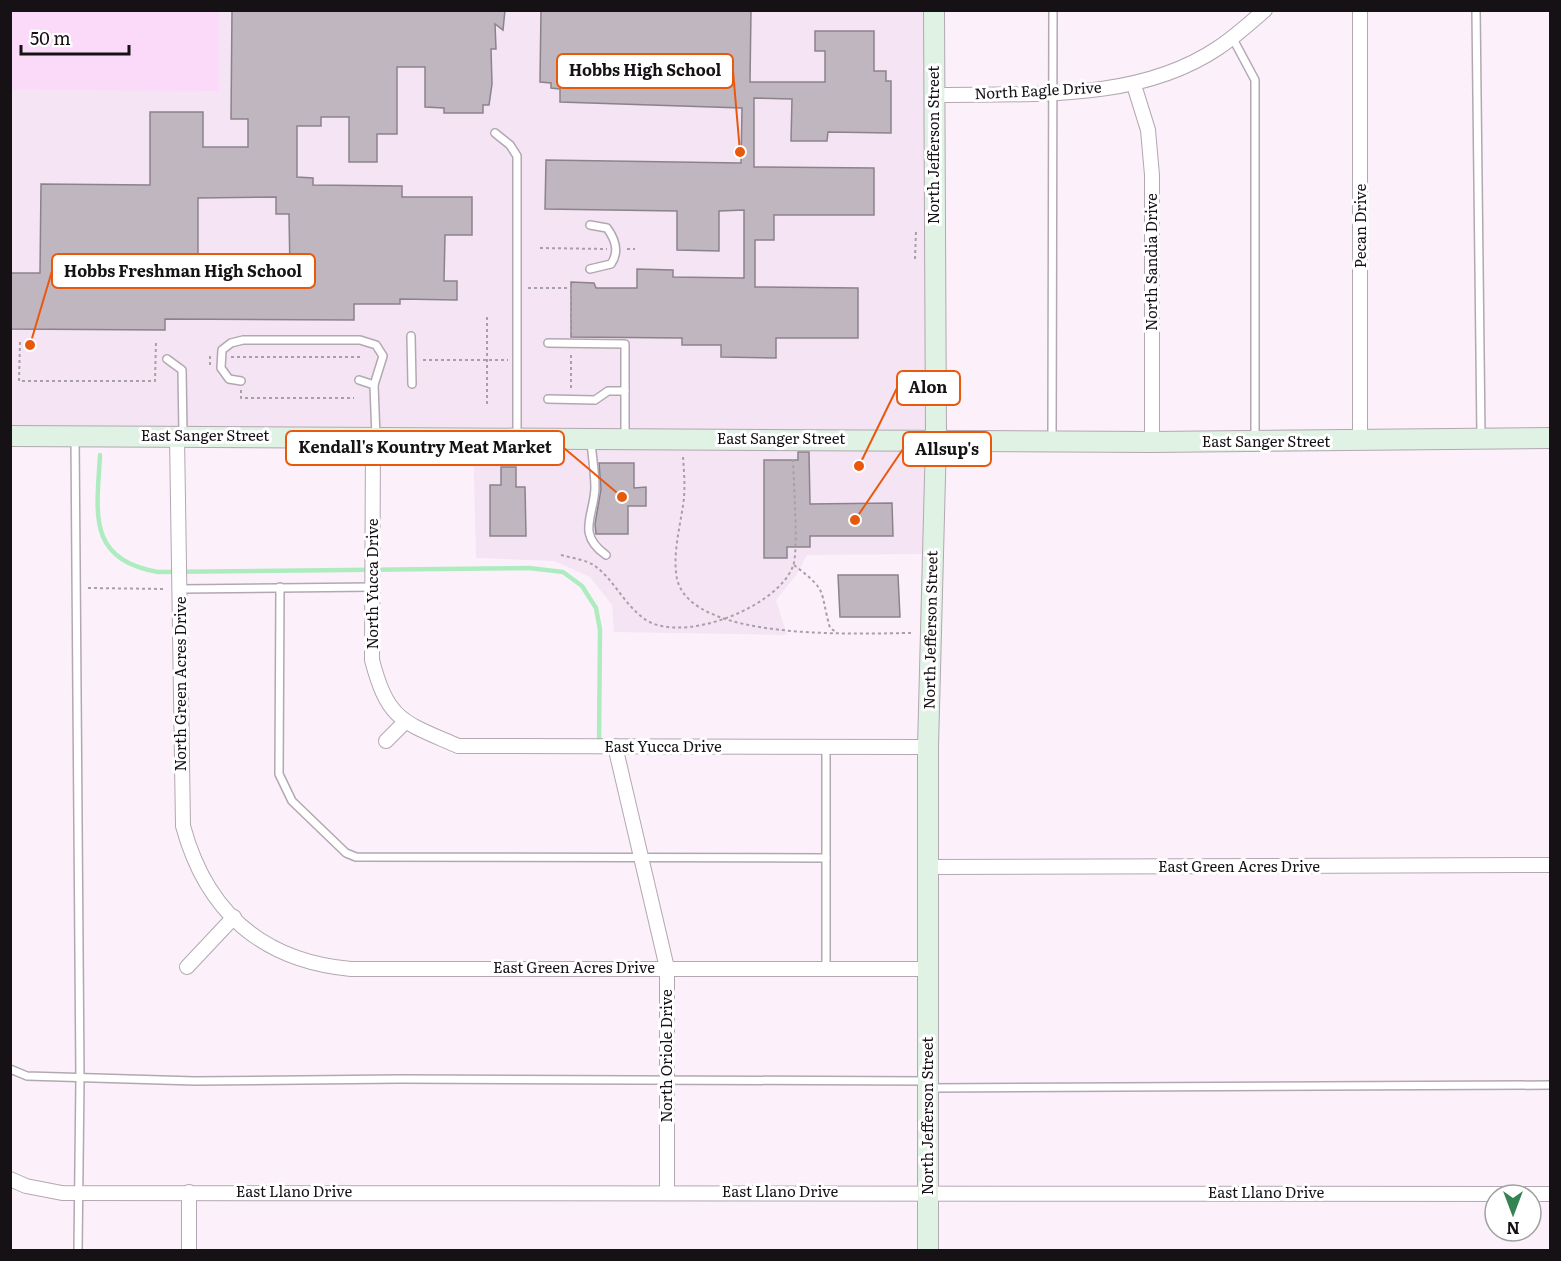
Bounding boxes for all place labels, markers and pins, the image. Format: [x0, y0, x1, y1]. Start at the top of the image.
callout: Hobbs High School [557, 54, 733, 88]
callout: Hobbs Freshman High School [52, 254, 315, 288]
callout: Alon [897, 371, 960, 405]
callout: Kendall's Kountry Meat Market [286, 431, 564, 465]
callout: Allsup's [903, 432, 991, 466]

